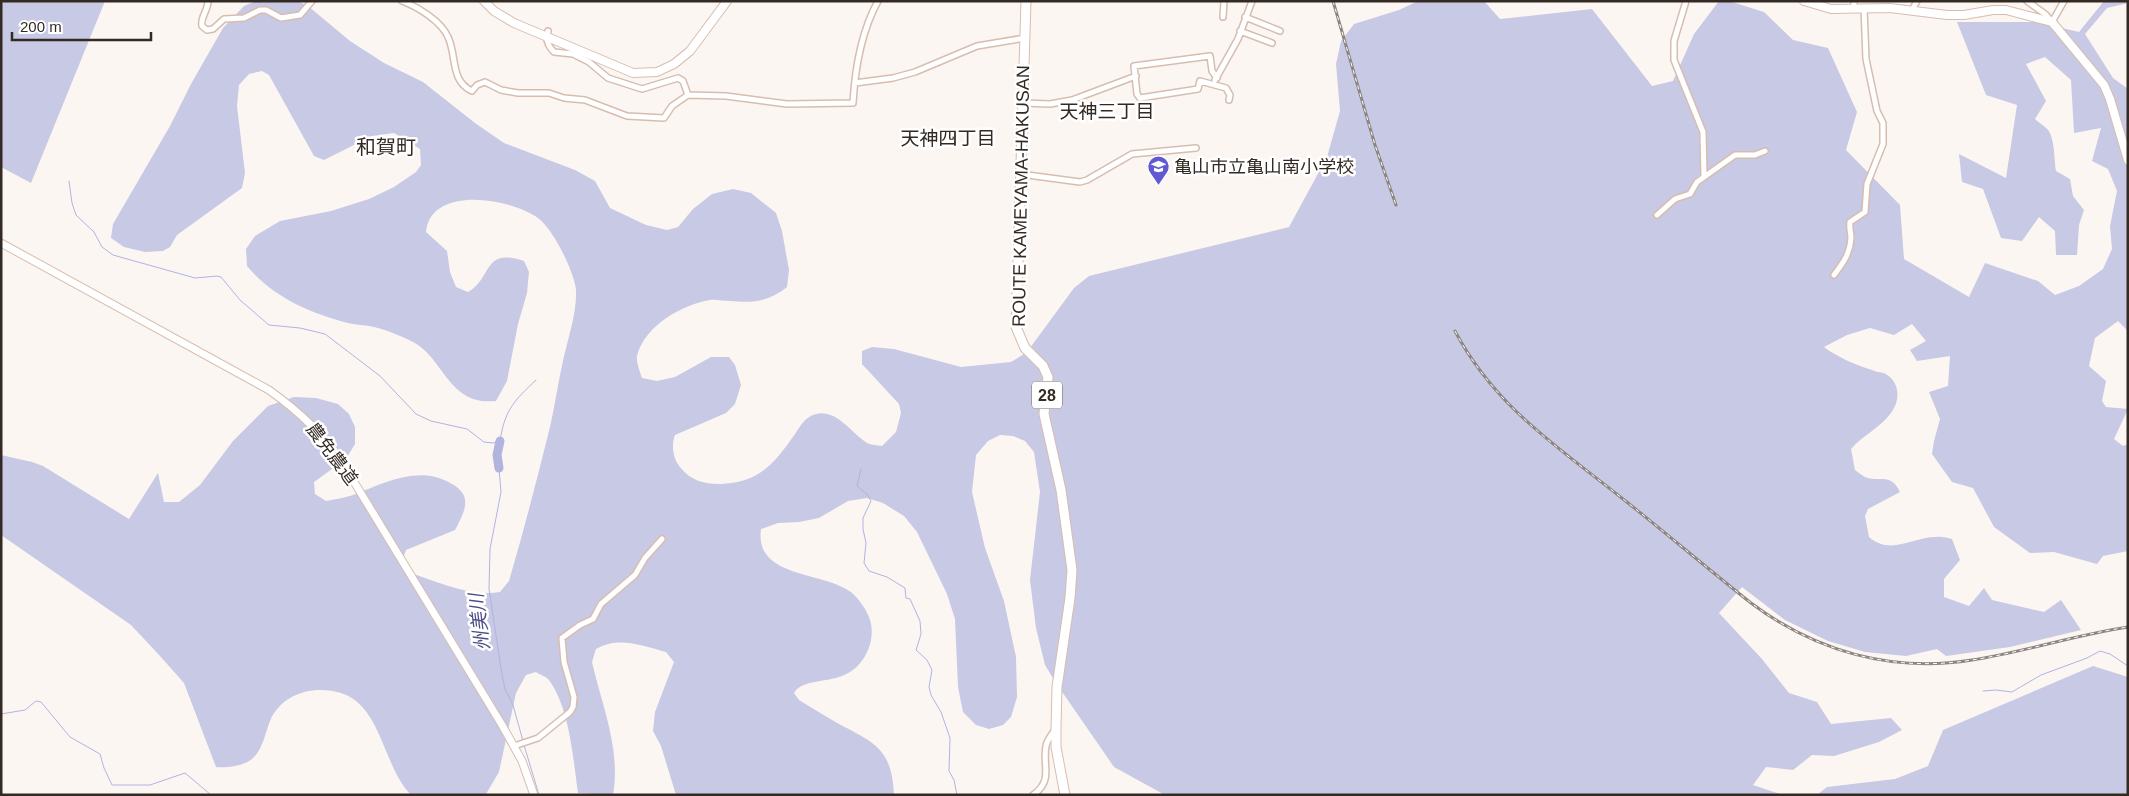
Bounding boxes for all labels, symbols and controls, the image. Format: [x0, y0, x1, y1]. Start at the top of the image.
scale bar [12, 10, 151, 42]
text: 200 m [20, 18, 62, 35]
street label: ROUTE KAMEYAMA-HAKUSAN [1009, 65, 1033, 327]
district label: 天神三丁目 [1059, 101, 1155, 122]
district label: 天神四丁目 [900, 128, 996, 149]
district label: 和賀町 [356, 136, 416, 158]
school or university icon: 亀山市立亀山南小学校 [1146, 155, 1170, 186]
place label: 亀山市立亀山南小学校 [1174, 157, 1354, 177]
road number: 28 [1032, 382, 1062, 408]
street label: 農免農道 [302, 419, 362, 489]
water label: 州美川 [465, 590, 493, 652]

